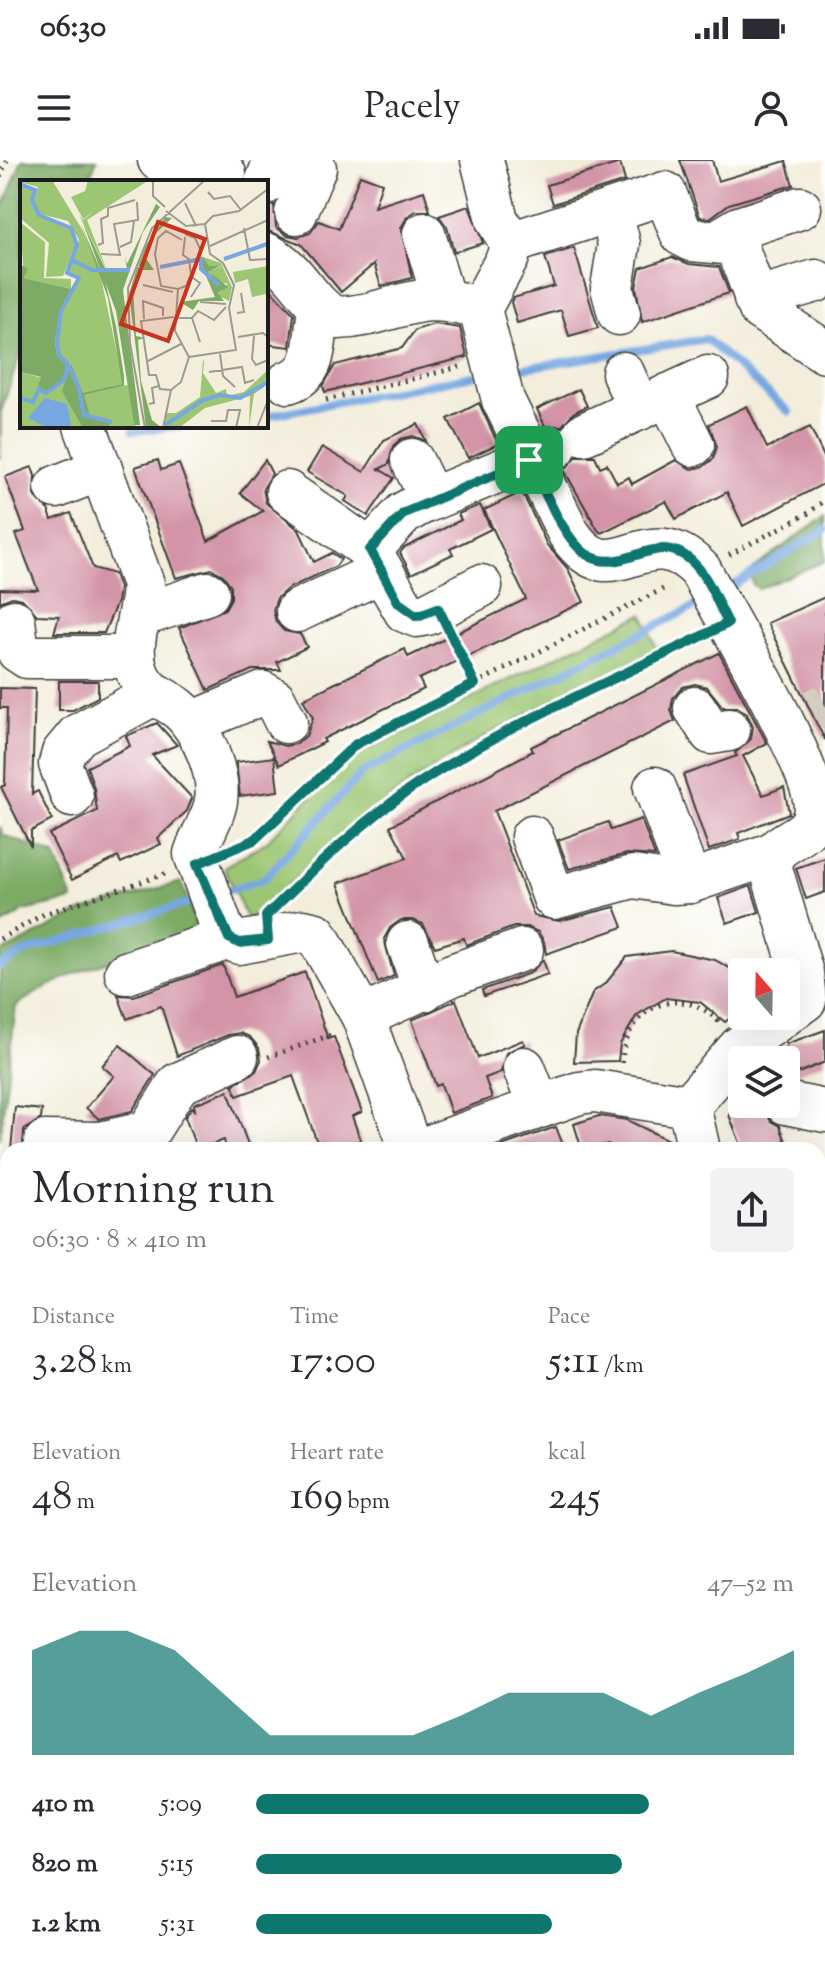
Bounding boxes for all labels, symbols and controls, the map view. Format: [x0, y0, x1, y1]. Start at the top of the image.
text: 06:30 [40, 7, 106, 50]
text: Pacely [364, 82, 461, 134]
icon: menu [32, 86, 76, 130]
icon: person [749, 86, 793, 130]
inset map [20, 180, 268, 428]
pin [495, 426, 563, 494]
icon: arrive [507, 438, 551, 482]
north arrow [728, 958, 800, 1030]
map controls [728, 958, 800, 1118]
button: layers [728, 1046, 800, 1118]
text: Morning run [32, 1160, 275, 1223]
button: share [710, 1168, 794, 1252]
text: 06:30 · 8 × 410 m [32, 1222, 207, 1259]
text: Distance [32, 1302, 115, 1334]
text: Time [290, 1302, 339, 1334]
text: Pace [548, 1302, 590, 1334]
text: 3.28 [32, 1334, 97, 1391]
text: 17:00 [290, 1334, 376, 1391]
text: 5:11 [548, 1334, 599, 1391]
text: km [97, 1351, 132, 1383]
text: /km [599, 1351, 644, 1383]
text: Elevation [32, 1438, 121, 1470]
text: Heart rate [290, 1438, 384, 1470]
text: kcal [548, 1438, 586, 1470]
text: 48 [32, 1470, 72, 1527]
text: 169 [290, 1470, 343, 1527]
text: 245 [548, 1470, 601, 1527]
text: m [72, 1487, 95, 1519]
text: bpm [343, 1487, 390, 1519]
text: Elevation [32, 1566, 137, 1603]
text: 47–52 m [707, 1566, 794, 1603]
text: 410 m [32, 1786, 94, 1823]
text: 5:09 [160, 1786, 202, 1823]
text: 820 m [32, 1846, 98, 1883]
text: 5:15 [160, 1846, 193, 1883]
text: 1.2 km [32, 1906, 101, 1943]
text: 5:31 [160, 1906, 195, 1943]

